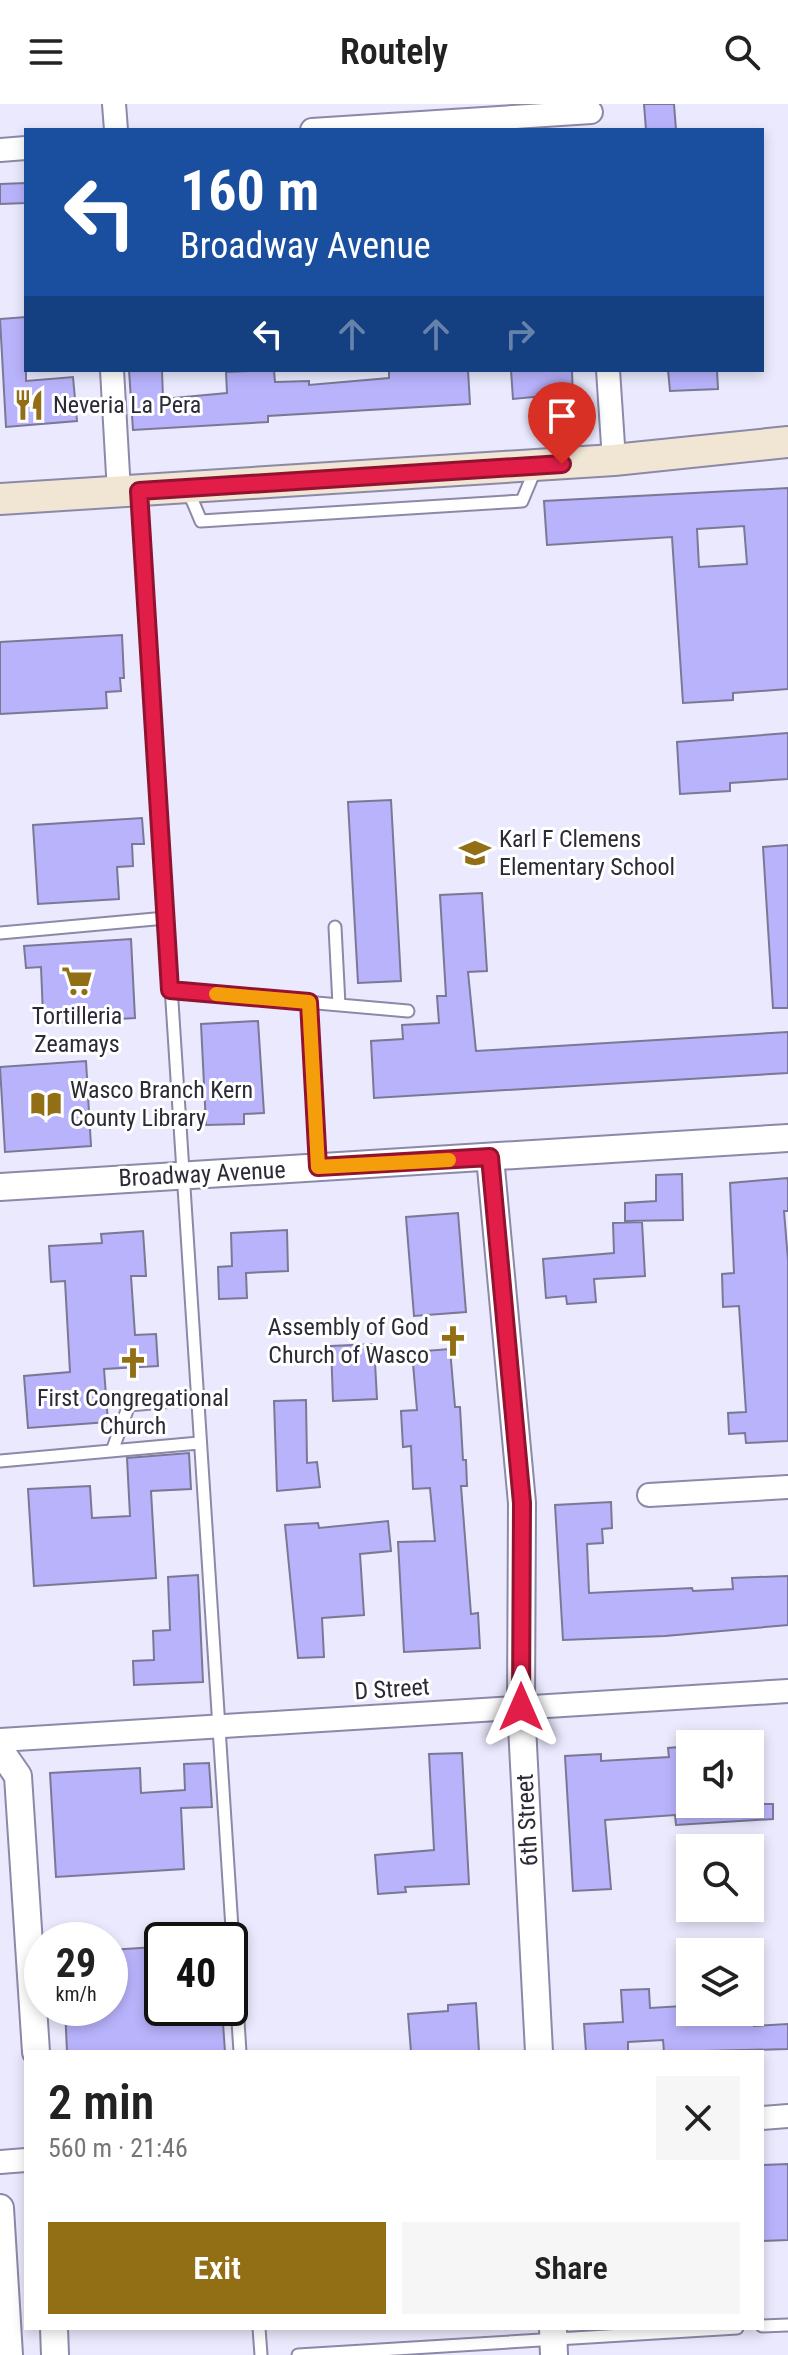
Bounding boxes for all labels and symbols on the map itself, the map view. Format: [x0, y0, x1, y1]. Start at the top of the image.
pin [528, 382, 596, 464]
restaurant icon: Neveria La Pera [12, 388, 46, 422]
place label: Neveria La Pera [53, 391, 201, 419]
place label: Karl F Clemens Elementary School [499, 825, 675, 881]
school or university icon: Karl F Clemens Elementary School [458, 836, 492, 870]
supermarket icon: Tortilleria Zeamays [60, 964, 94, 998]
place label: Tortilleria Zeamays [32, 1002, 122, 1058]
place label: Wasco Branch Kern County Library [70, 1076, 253, 1132]
library icon: Wasco Branch Kern County Library [29, 1087, 63, 1121]
street label: Broadway Avenue [118, 1156, 286, 1192]
place label: Assembly of God Church of Wasco [268, 1313, 429, 1369]
church icon: Assembly of God Church of Wasco [436, 1324, 470, 1358]
church icon: First Congregational Church [116, 1346, 150, 1380]
place label: First Congregational Church [37, 1384, 229, 1440]
position arrow [479, 1665, 563, 1749]
street label: D Street [353, 1672, 431, 1706]
street label: 6th Street [511, 1773, 543, 1867]
speed limit sign: 40 [144, 1922, 248, 2026]

